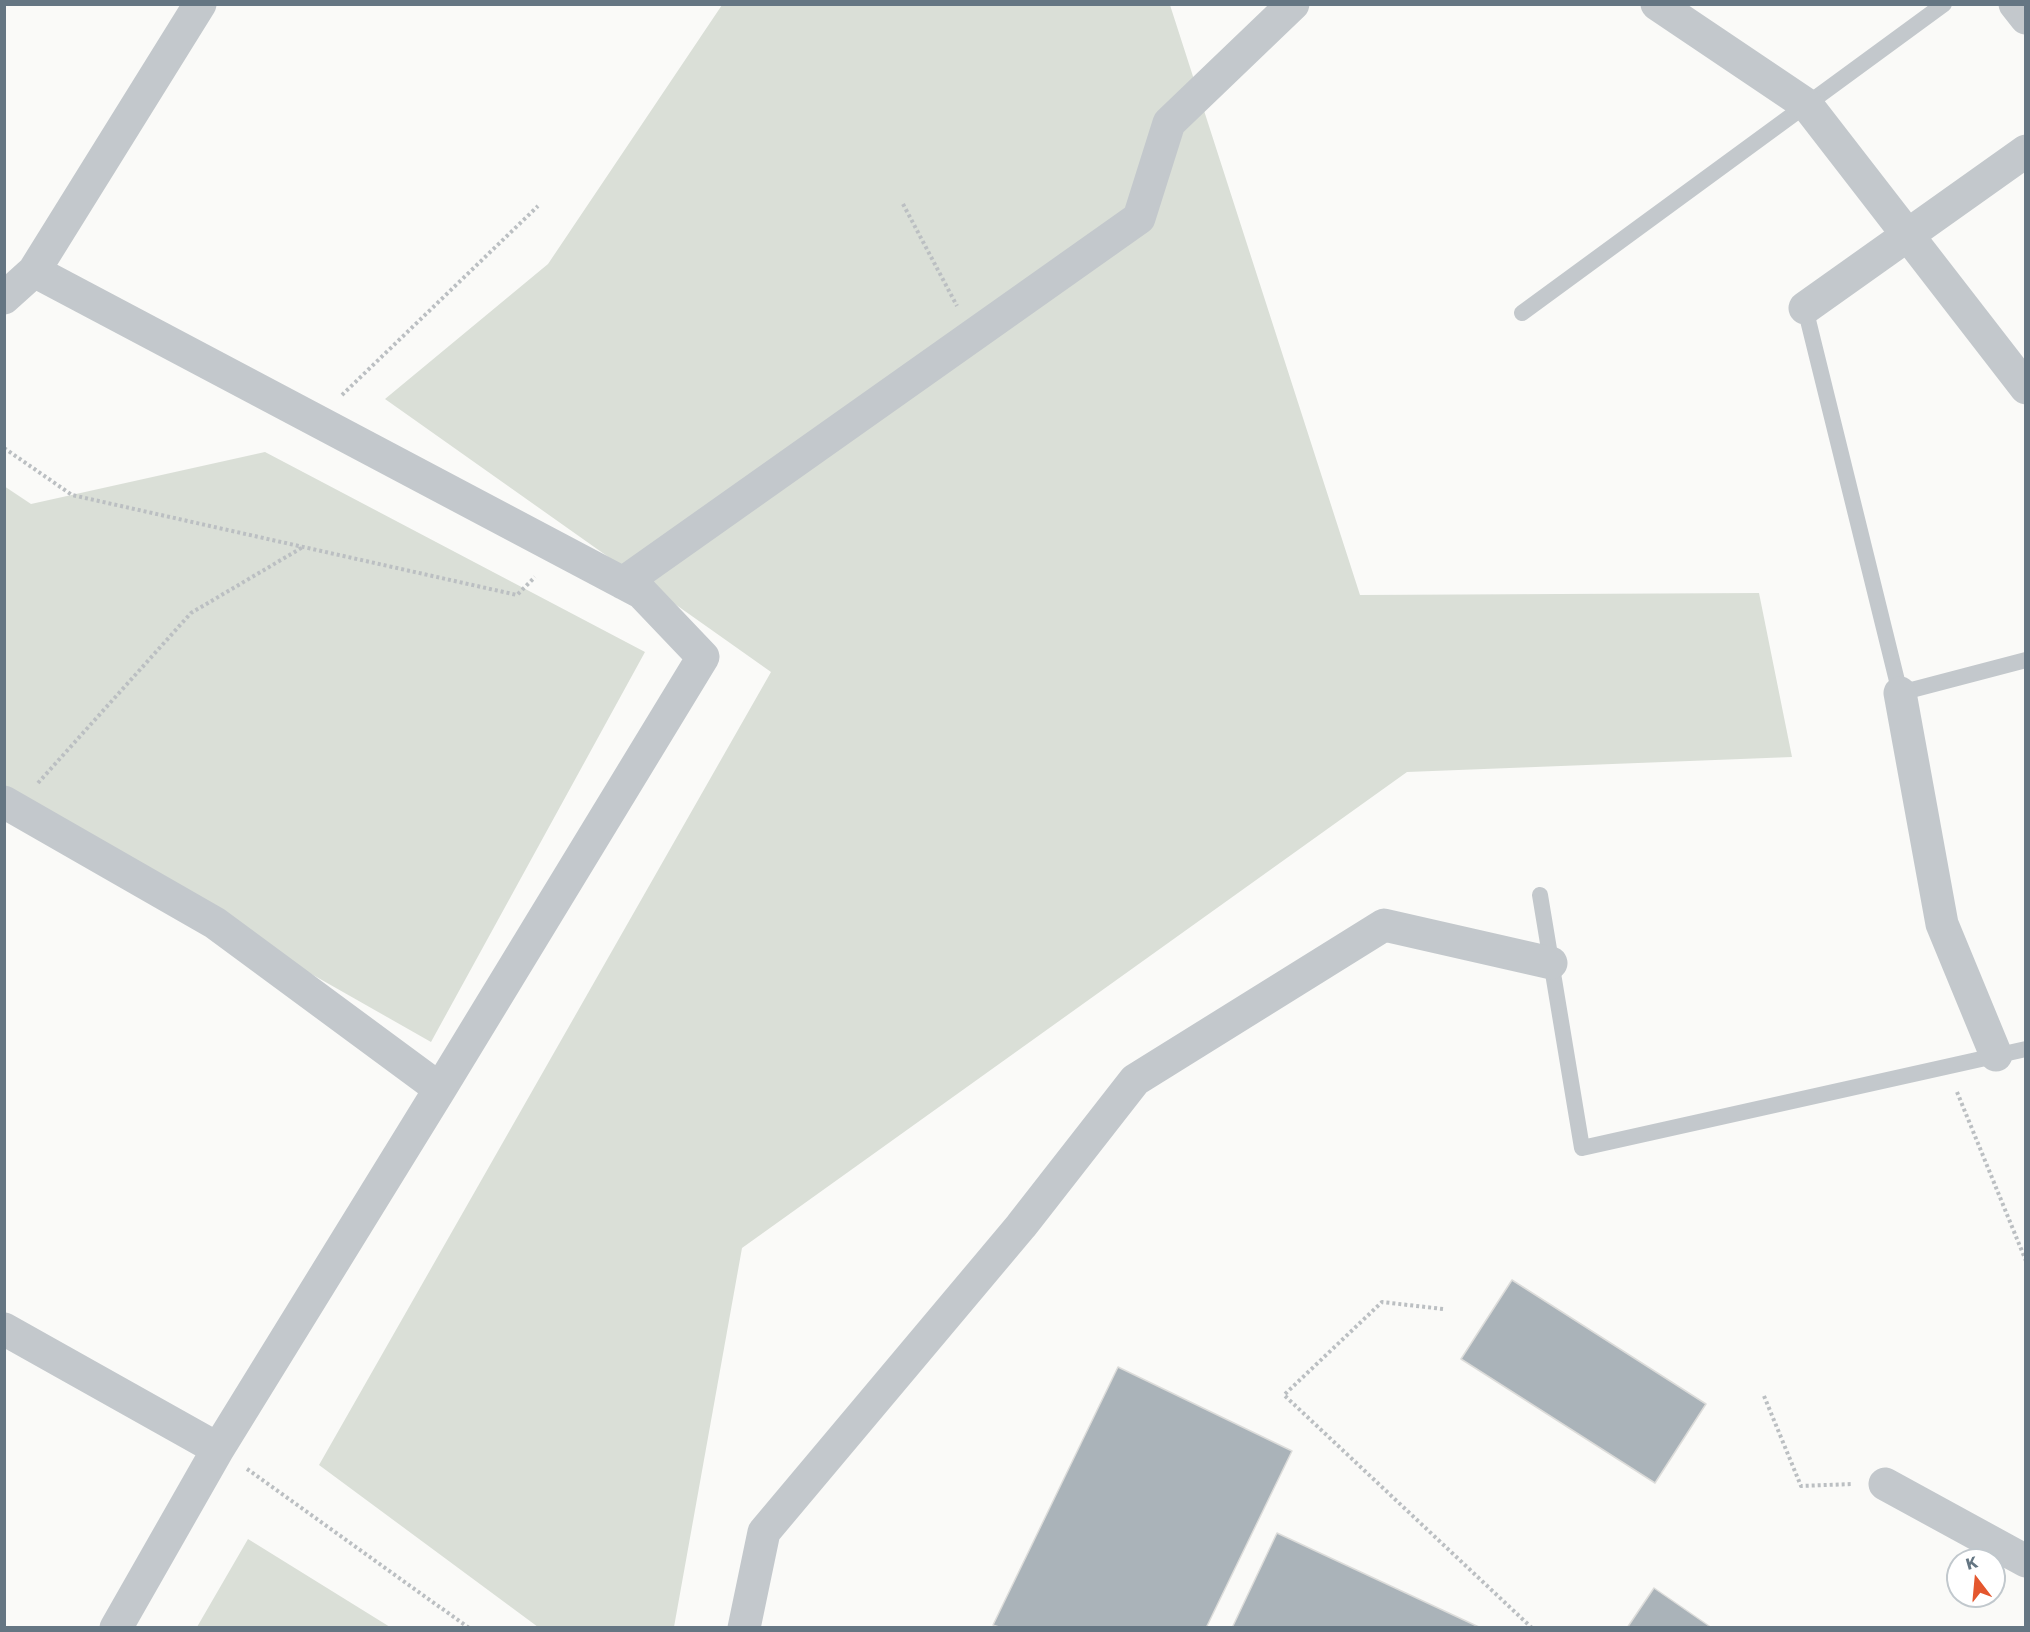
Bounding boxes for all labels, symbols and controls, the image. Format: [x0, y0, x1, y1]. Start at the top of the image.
north arrow [1946, 1548, 2006, 1608]
text: K [1963, 1551, 1980, 1574]

